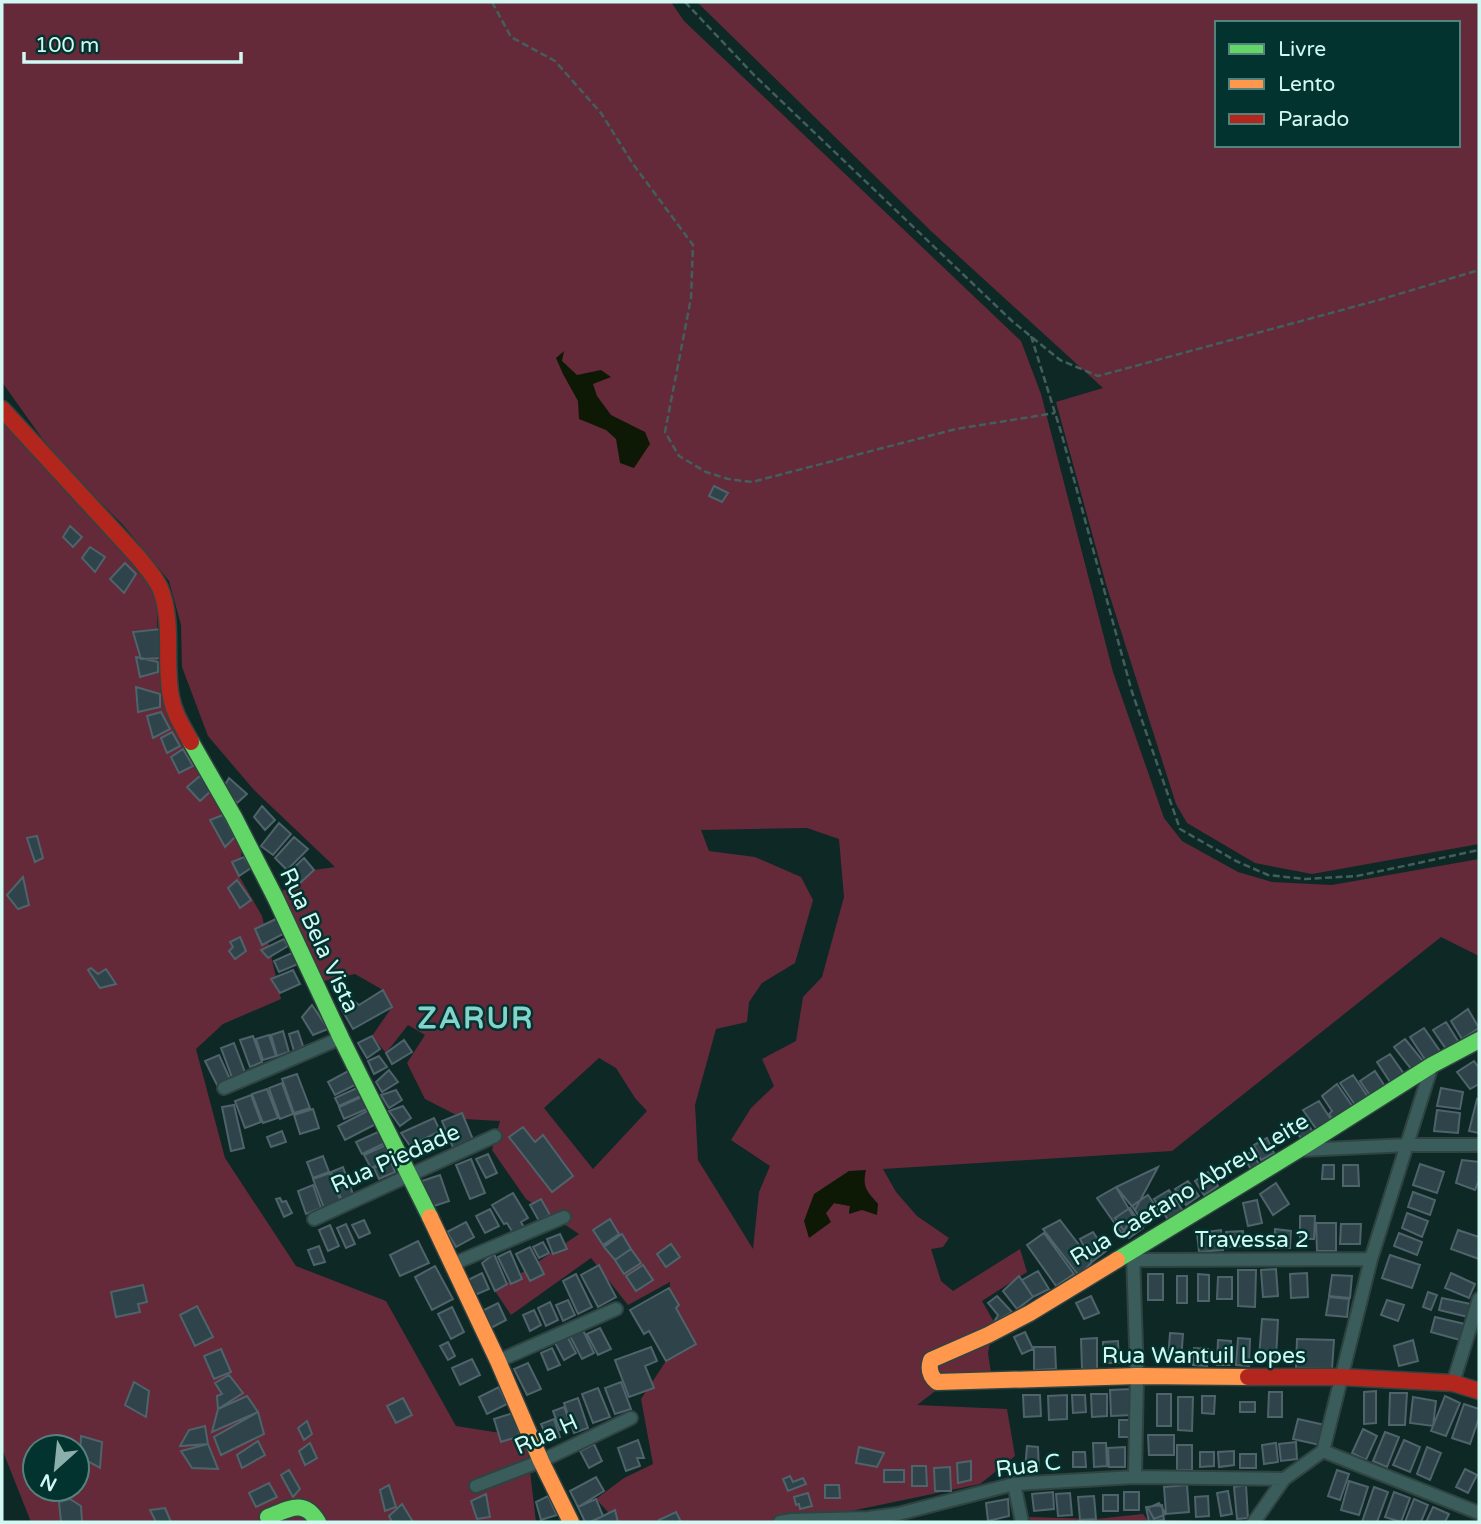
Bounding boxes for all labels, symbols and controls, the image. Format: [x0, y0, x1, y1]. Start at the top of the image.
scale bar [24, 21, 242, 65]
legend [1215, 21, 1460, 147]
text: 100 m [35, 33, 99, 58]
text: Livre [1278, 37, 1326, 62]
text: Lento [1278, 72, 1335, 97]
text: Parado [1278, 107, 1349, 132]
street label: Rua Bela Vista [273, 863, 365, 1017]
district label: ZARUR [418, 1000, 534, 1037]
street label: Rua Caetano Abreu Leite [1065, 1107, 1314, 1272]
street label: Rua Piedade [327, 1118, 464, 1200]
street label: Travessa 2 [1195, 1226, 1309, 1254]
street label: Rua Wantuil Lopes [1102, 1342, 1306, 1370]
street label: Rua H [510, 1409, 583, 1461]
north arrow [21, 1433, 91, 1503]
street label: Rua C [994, 1448, 1062, 1484]
text: N [37, 1469, 61, 1496]

